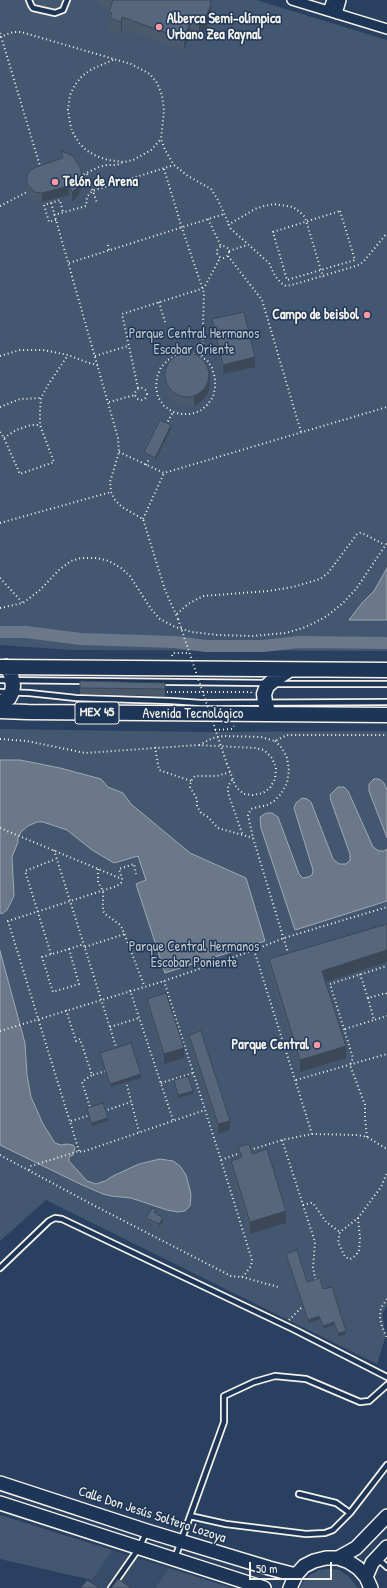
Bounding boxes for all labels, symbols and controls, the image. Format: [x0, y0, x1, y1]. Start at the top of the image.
place label: Alberca Semi-olímpica Urbano Zea Raynal [167, 11, 281, 44]
marker: Alberca Semi-olímpica Urbano Zea Raynal [154, 22, 164, 32]
place label: Telón de Arena [63, 174, 138, 190]
marker: Telón de Arena [50, 177, 60, 187]
place label: Campo de beisbol [272, 307, 359, 323]
marker: Campo de beisbol [362, 310, 372, 320]
park label: Parque Central Hermanos Escobar Oriente [129, 326, 259, 358]
road number: MEX 45 [75, 702, 119, 724]
street label: Avenida Tecnológico [143, 706, 243, 722]
park label: Parque Central Hermanos Escobar Poniente [129, 939, 259, 972]
place label: Parque Central [232, 1037, 309, 1053]
marker: Parque Central [312, 1040, 322, 1050]
street label: Calle Don Jesús Soltero Lozoya [76, 1483, 228, 1547]
scale bar [251, 1554, 334, 1580]
text: 50 m [256, 1560, 277, 1577]

